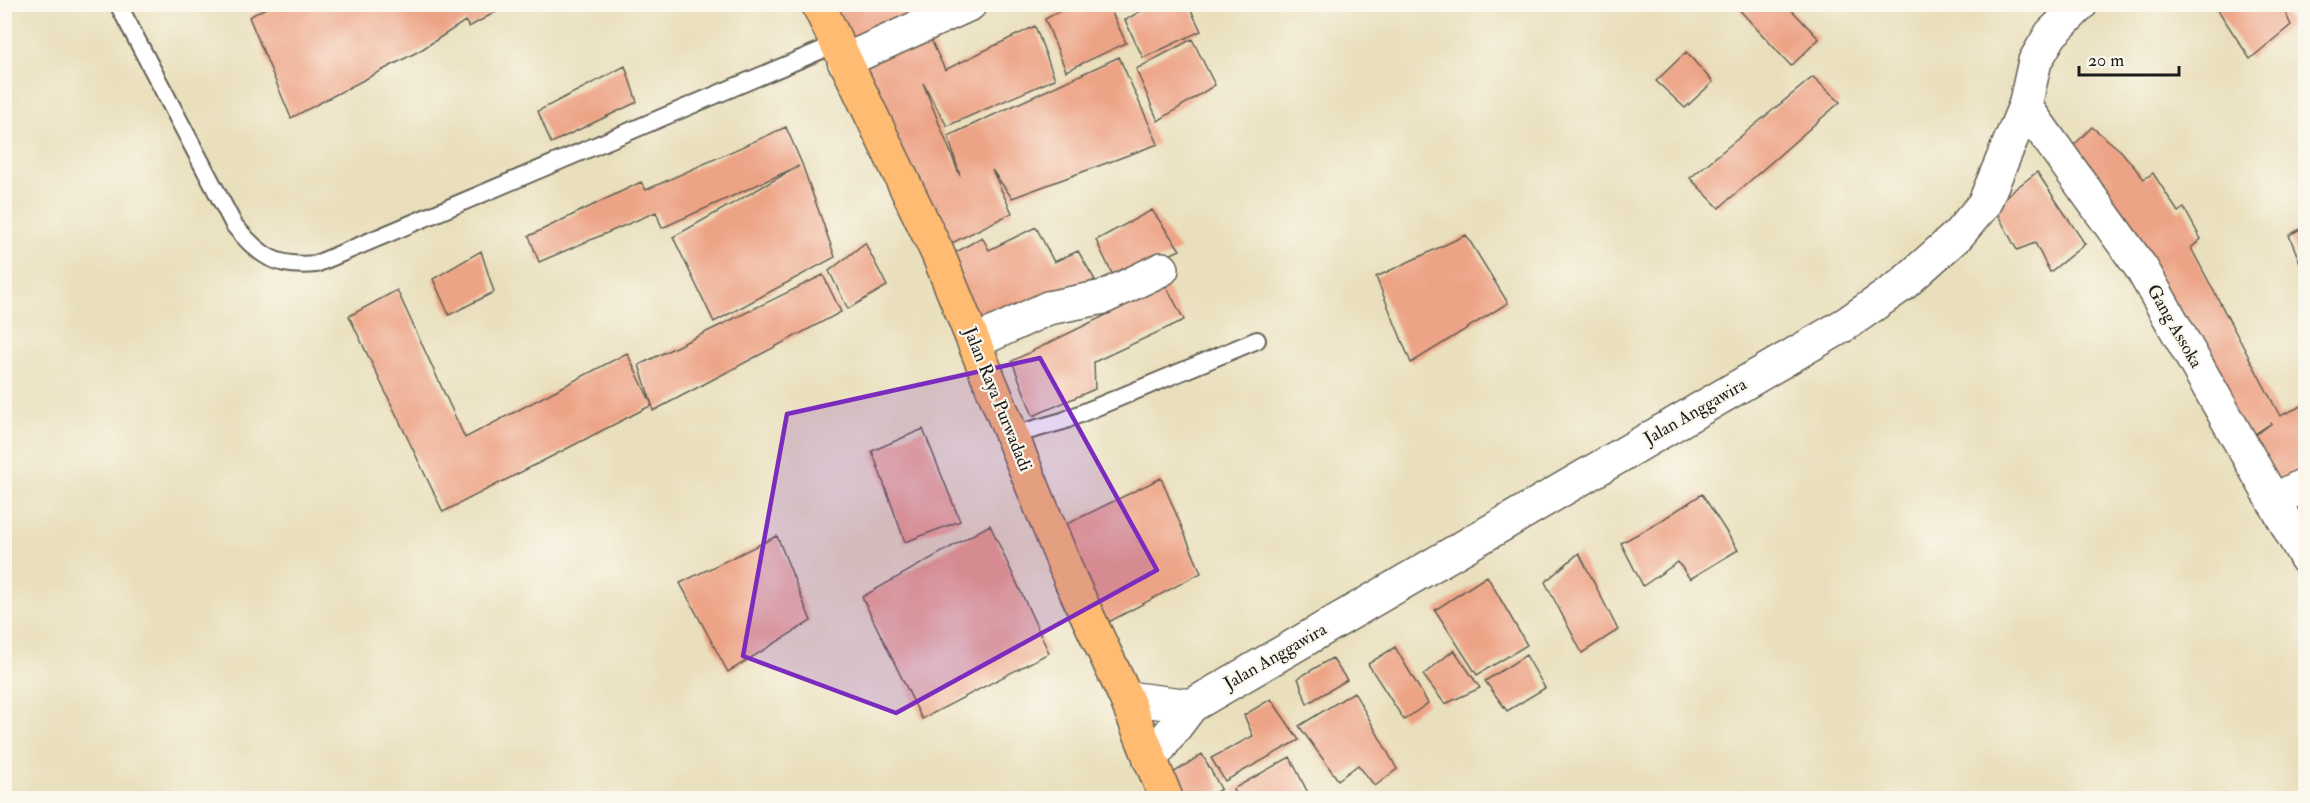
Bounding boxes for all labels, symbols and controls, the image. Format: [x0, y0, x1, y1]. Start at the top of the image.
scale bar [2079, 39, 2180, 77]
text: 20 m [2088, 49, 2124, 72]
street label: Gang Assoka [2141, 280, 2208, 373]
street label: Jalan Raya Purwadadi [958, 323, 1037, 475]
street label: Jalan Anggawira [1639, 372, 1751, 451]
street label: Jalan Anggawira [1219, 617, 1331, 696]

